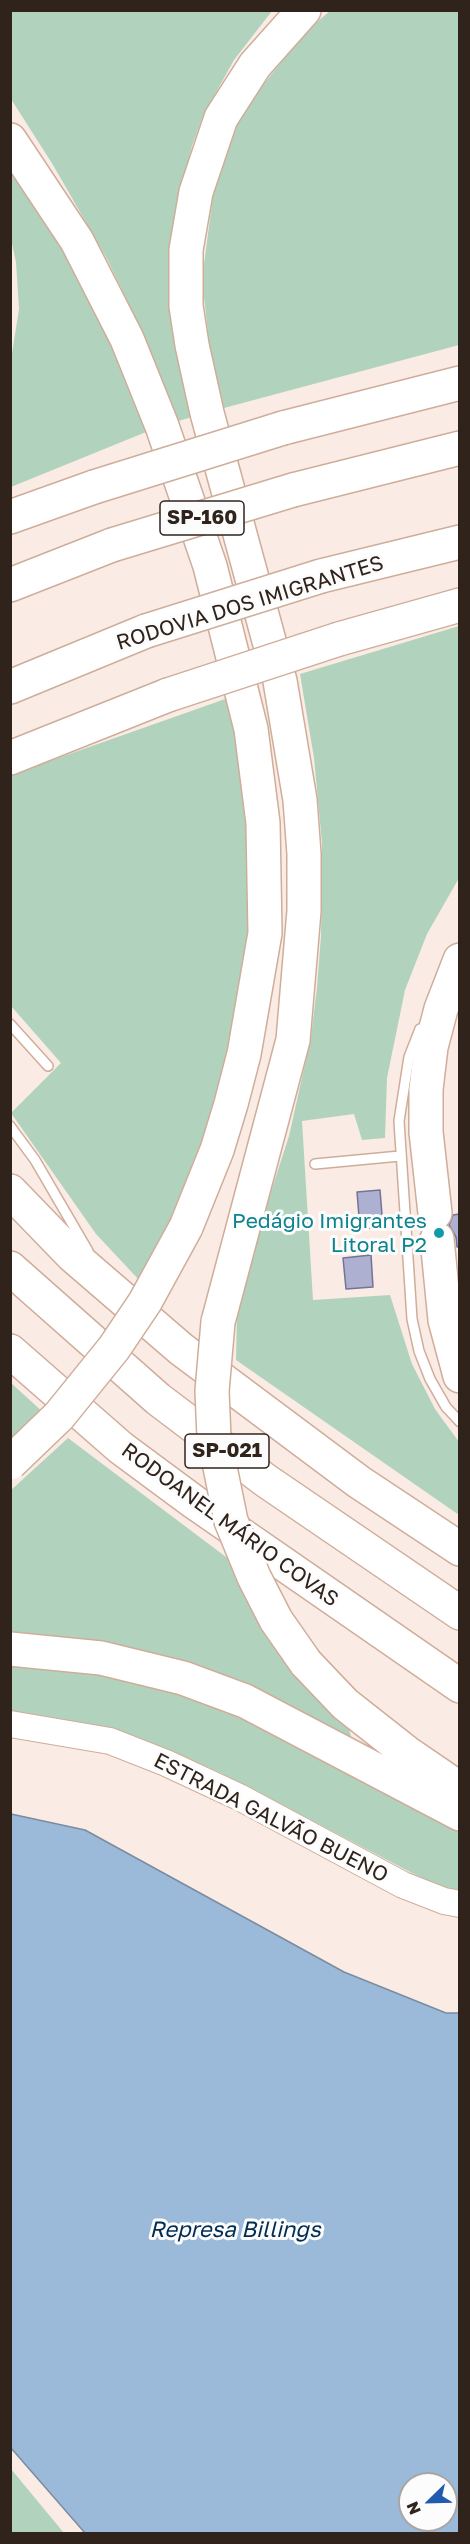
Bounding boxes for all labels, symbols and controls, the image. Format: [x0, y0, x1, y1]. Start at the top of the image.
road number: SP-160 [160, 501, 244, 535]
street label: RODOVIA DOS IMIGRANTES [113, 550, 387, 656]
place label: Pedágio Imigrantes Litoral P2 [232, 1208, 427, 1258]
marker: Pedágio Imigrantes Litoral P2 [432, 1226, 446, 1240]
road number: SP-021 [185, 1434, 269, 1468]
street label: RODOANEL MÁRIO COVAS [116, 1438, 344, 1612]
street label: ESTRADA GALVÃO BUENO [150, 1748, 392, 1888]
water label: Represa Billings [149, 2217, 321, 2243]
north arrow [398, 2472, 458, 2532]
text: N [402, 2499, 425, 2518]

